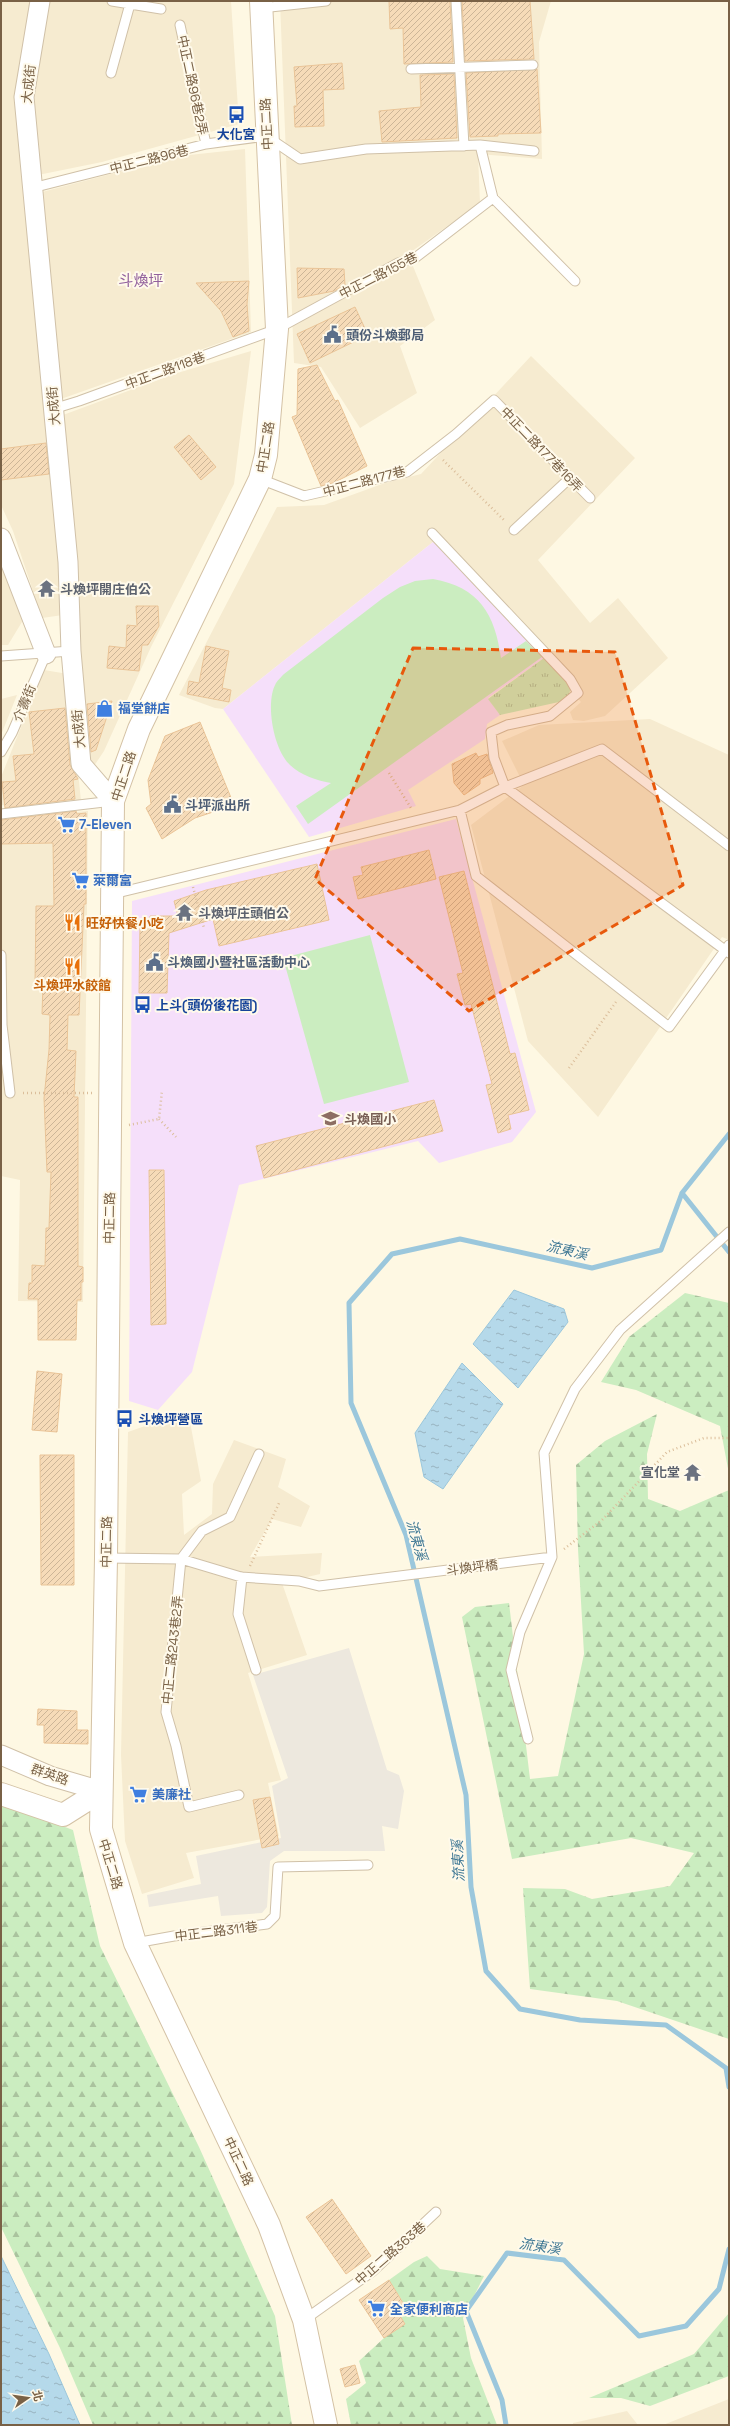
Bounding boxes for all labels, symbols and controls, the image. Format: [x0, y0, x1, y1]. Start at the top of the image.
street label: 中正二路96巷2弄 [174, 34, 211, 137]
street label: 大成街 [18, 64, 39, 104]
street label: 中正二路 [257, 98, 276, 150]
bus stop icon: 大化宮 [226, 105, 246, 125]
place label: 大化宮 [216, 126, 256, 143]
street label: 中正二路96巷 [108, 141, 190, 178]
street label: 中正二路155巷 [336, 248, 420, 303]
district label: 斗煥坪 [118, 271, 164, 290]
public building icon: 頭份斗煥郵局 [323, 325, 343, 345]
place label: 頭份斗煥郵局 [346, 327, 424, 344]
street label: 中正二路118巷 [123, 348, 208, 393]
street label: 大成街 [43, 386, 64, 426]
street label: 中正二路177巷16弄 [497, 403, 586, 495]
street label: 中正二路 [253, 420, 278, 474]
street label: 中正二路177巷 [321, 462, 407, 501]
temple icon: 斗煥坪開庄伯公 [37, 579, 57, 599]
place label: 斗煥坪開庄伯公 [60, 581, 151, 598]
street label: 介壽街 [9, 682, 40, 724]
shop icon: 福堂餅店 [95, 698, 115, 718]
place label: 福堂餅店 [118, 700, 170, 717]
street label: 大成街 [68, 709, 89, 749]
street label: 中正二路 [107, 749, 140, 804]
public building icon: 斗坪派出所 [162, 795, 182, 815]
place label: 斗坪派出所 [185, 797, 250, 814]
supermarket icon: 7-Eleven [56, 814, 76, 834]
place label: 7-Eleven [79, 816, 132, 833]
supermarket icon: 萊爾富 [70, 870, 90, 890]
place label: 萊爾富 [93, 872, 132, 889]
temple icon: 斗煥坪庄頭伯公 [175, 903, 195, 923]
place label: 斗煥坪庄頭伯公 [198, 905, 289, 922]
restaurant icon: 旺好快餐小吃 [63, 913, 83, 933]
place label: 旺好快餐小吃 [86, 915, 164, 932]
public building icon: 斗煥國小暨社區活動中心 [144, 952, 164, 972]
place label: 斗煥國小暨社區活動中心 [167, 954, 310, 971]
restaurant icon: 斗煥坪水餃館 [62, 956, 82, 976]
place label: 斗煥坪水餃館 [33, 977, 111, 994]
bus stop icon: 上斗(頭份後花園) [133, 995, 153, 1015]
place label: 上斗(頭份後花園) [156, 997, 257, 1014]
school or university icon: 斗煥國小 [321, 1109, 341, 1129]
place label: 斗煥國小 [344, 1111, 397, 1128]
street label: 中正二路 [101, 1192, 118, 1244]
water label: 流東溪 [545, 1237, 591, 1264]
bus stop icon: 斗煥坪營區 [115, 1409, 135, 1429]
place label: 斗煥坪營區 [138, 1411, 203, 1428]
temple icon: 宣化堂 [683, 1462, 703, 1482]
place label: 宣化堂 [641, 1464, 680, 1481]
street label: 中正二路 [98, 1516, 115, 1568]
water label: 流東溪 [403, 1517, 432, 1565]
street label: 斗煥坪橋 [445, 1556, 499, 1579]
street label: 中正二路243巷2弄 [158, 1595, 187, 1705]
street label: 群英路 [29, 1760, 71, 1789]
supermarket icon: 美廉社 [129, 1784, 149, 1804]
place label: 美廉社 [152, 1786, 191, 1803]
street label: 中正二路 [95, 1837, 126, 1892]
water label: 流東溪 [448, 1838, 468, 1882]
street label: 中正二路311巷 [174, 1918, 259, 1945]
street label: 中正二路 [220, 2134, 257, 2188]
street label: 中正二路363巷 [351, 2218, 429, 2289]
water label: 流東溪 [518, 2234, 564, 2258]
supermarket icon: 全家便利商店 [367, 2299, 387, 2319]
place label: 全家便利商店 [390, 2301, 468, 2318]
north arrow [8, 2378, 48, 2418]
text: 北 [30, 2389, 46, 2403]

